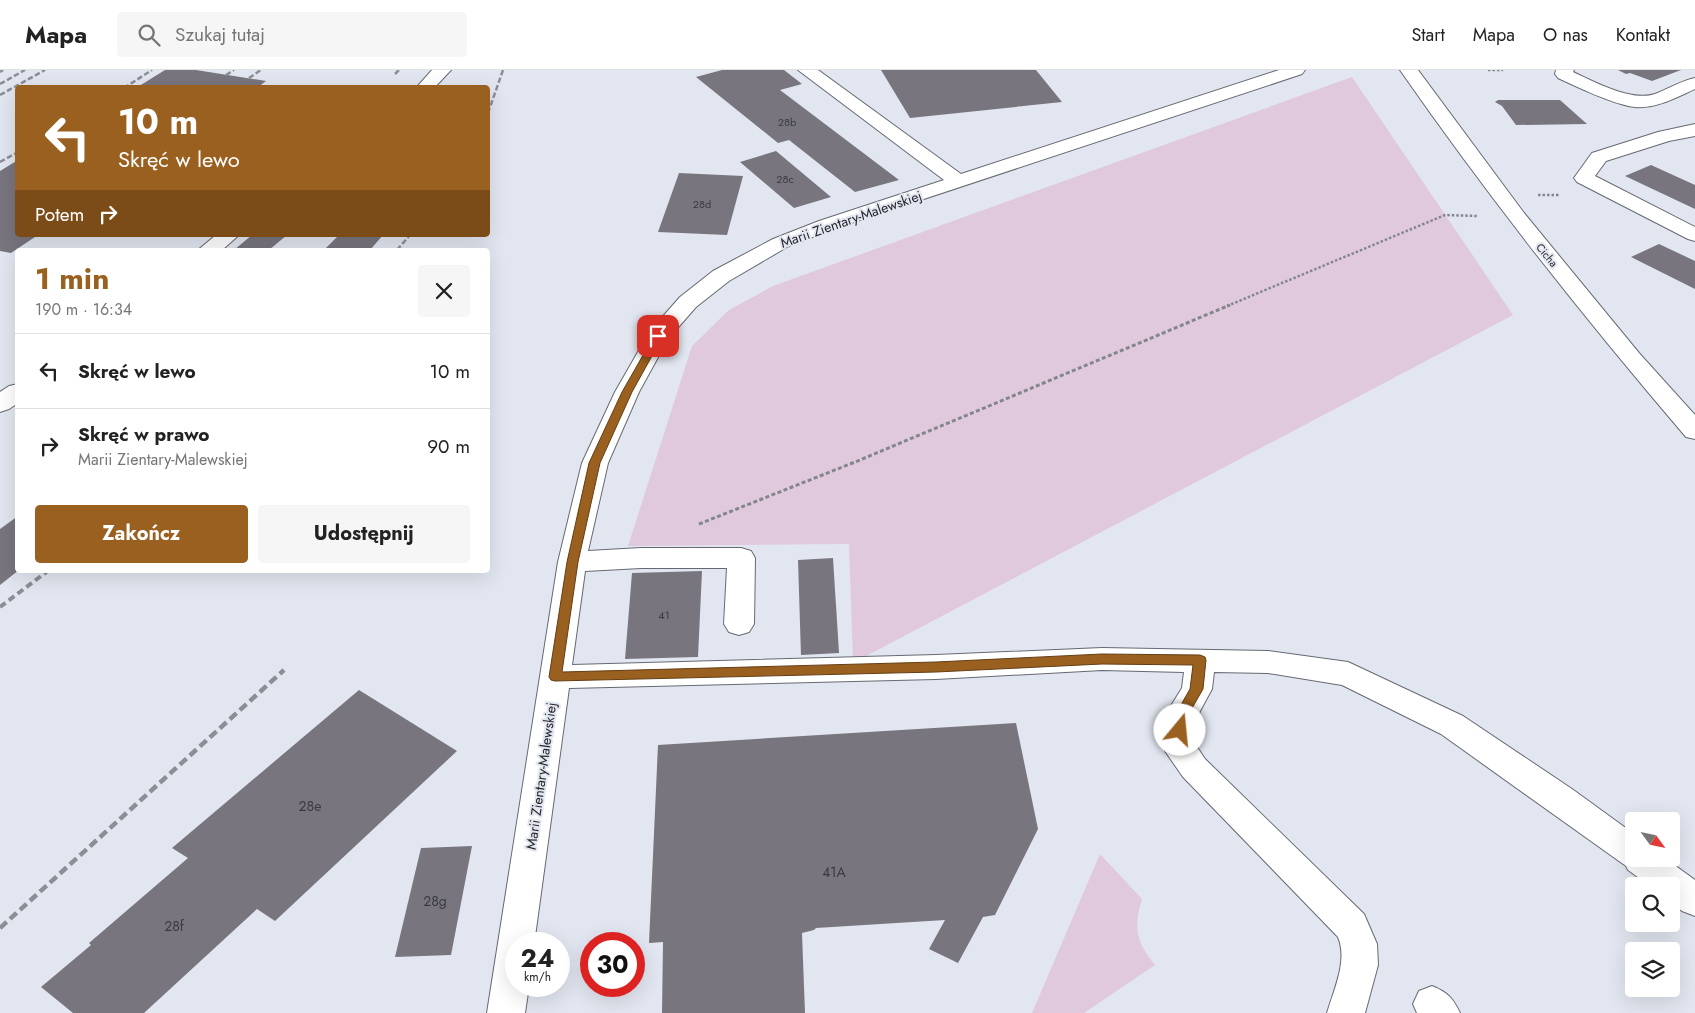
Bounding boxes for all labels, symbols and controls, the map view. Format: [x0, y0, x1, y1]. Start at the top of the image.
search box [117, 12, 467, 57]
text: Mapa [25, 17, 87, 52]
icon: search [135, 21, 163, 49]
text: Szukaj tutaj [175, 21, 265, 48]
text: Start [1411, 22, 1445, 48]
text: Mapa [1473, 22, 1515, 48]
text: O nas [1543, 22, 1588, 48]
text: Kontakt [1616, 22, 1670, 48]
text: 10 m [118, 97, 198, 147]
icon: left [35, 105, 100, 170]
house number: 28b [778, 114, 796, 130]
text: Skręć w lewo [118, 143, 240, 175]
house number: 28c [776, 171, 794, 187]
street label: Marii Zientary-Malewskiej [778, 185, 924, 253]
house number: 28d [693, 196, 711, 212]
icon: right [94, 200, 122, 228]
text: Potem [35, 201, 84, 228]
street label: Cicha [1532, 240, 1562, 270]
text: 1 min [35, 257, 109, 300]
button: close [418, 265, 470, 317]
text: 190 m · 16:34 [35, 298, 132, 321]
pin [637, 315, 679, 357]
icon: arrive [644, 322, 672, 350]
icon: left [35, 357, 63, 385]
text: Skręć w lewo [78, 358, 196, 385]
text: 10 m [430, 358, 470, 385]
text: Skręć w prawo [78, 421, 210, 448]
icon: right [35, 432, 63, 460]
text: 90 m [427, 433, 470, 460]
text: Marii Zientary-Malewskiej [78, 448, 248, 471]
button: Zakończ [35, 505, 248, 563]
button: Udostępnij [258, 505, 470, 563]
house number: 41 [658, 607, 670, 623]
street label: Marii Zientary-Malewskiej [521, 701, 561, 851]
position arrow [1153, 703, 1205, 755]
house number: 28e [299, 796, 321, 816]
north arrow [1625, 812, 1680, 868]
map controls [1625, 812, 1680, 997]
house number: 41A [822, 862, 847, 882]
button: search [1625, 877, 1680, 932]
house number: 28g [423, 891, 447, 911]
house number: 28f [164, 916, 185, 936]
speed limit sign: 30 [580, 932, 645, 997]
text: 24 [521, 940, 554, 976]
button: layers [1625, 942, 1680, 997]
text: km/h [524, 968, 551, 986]

